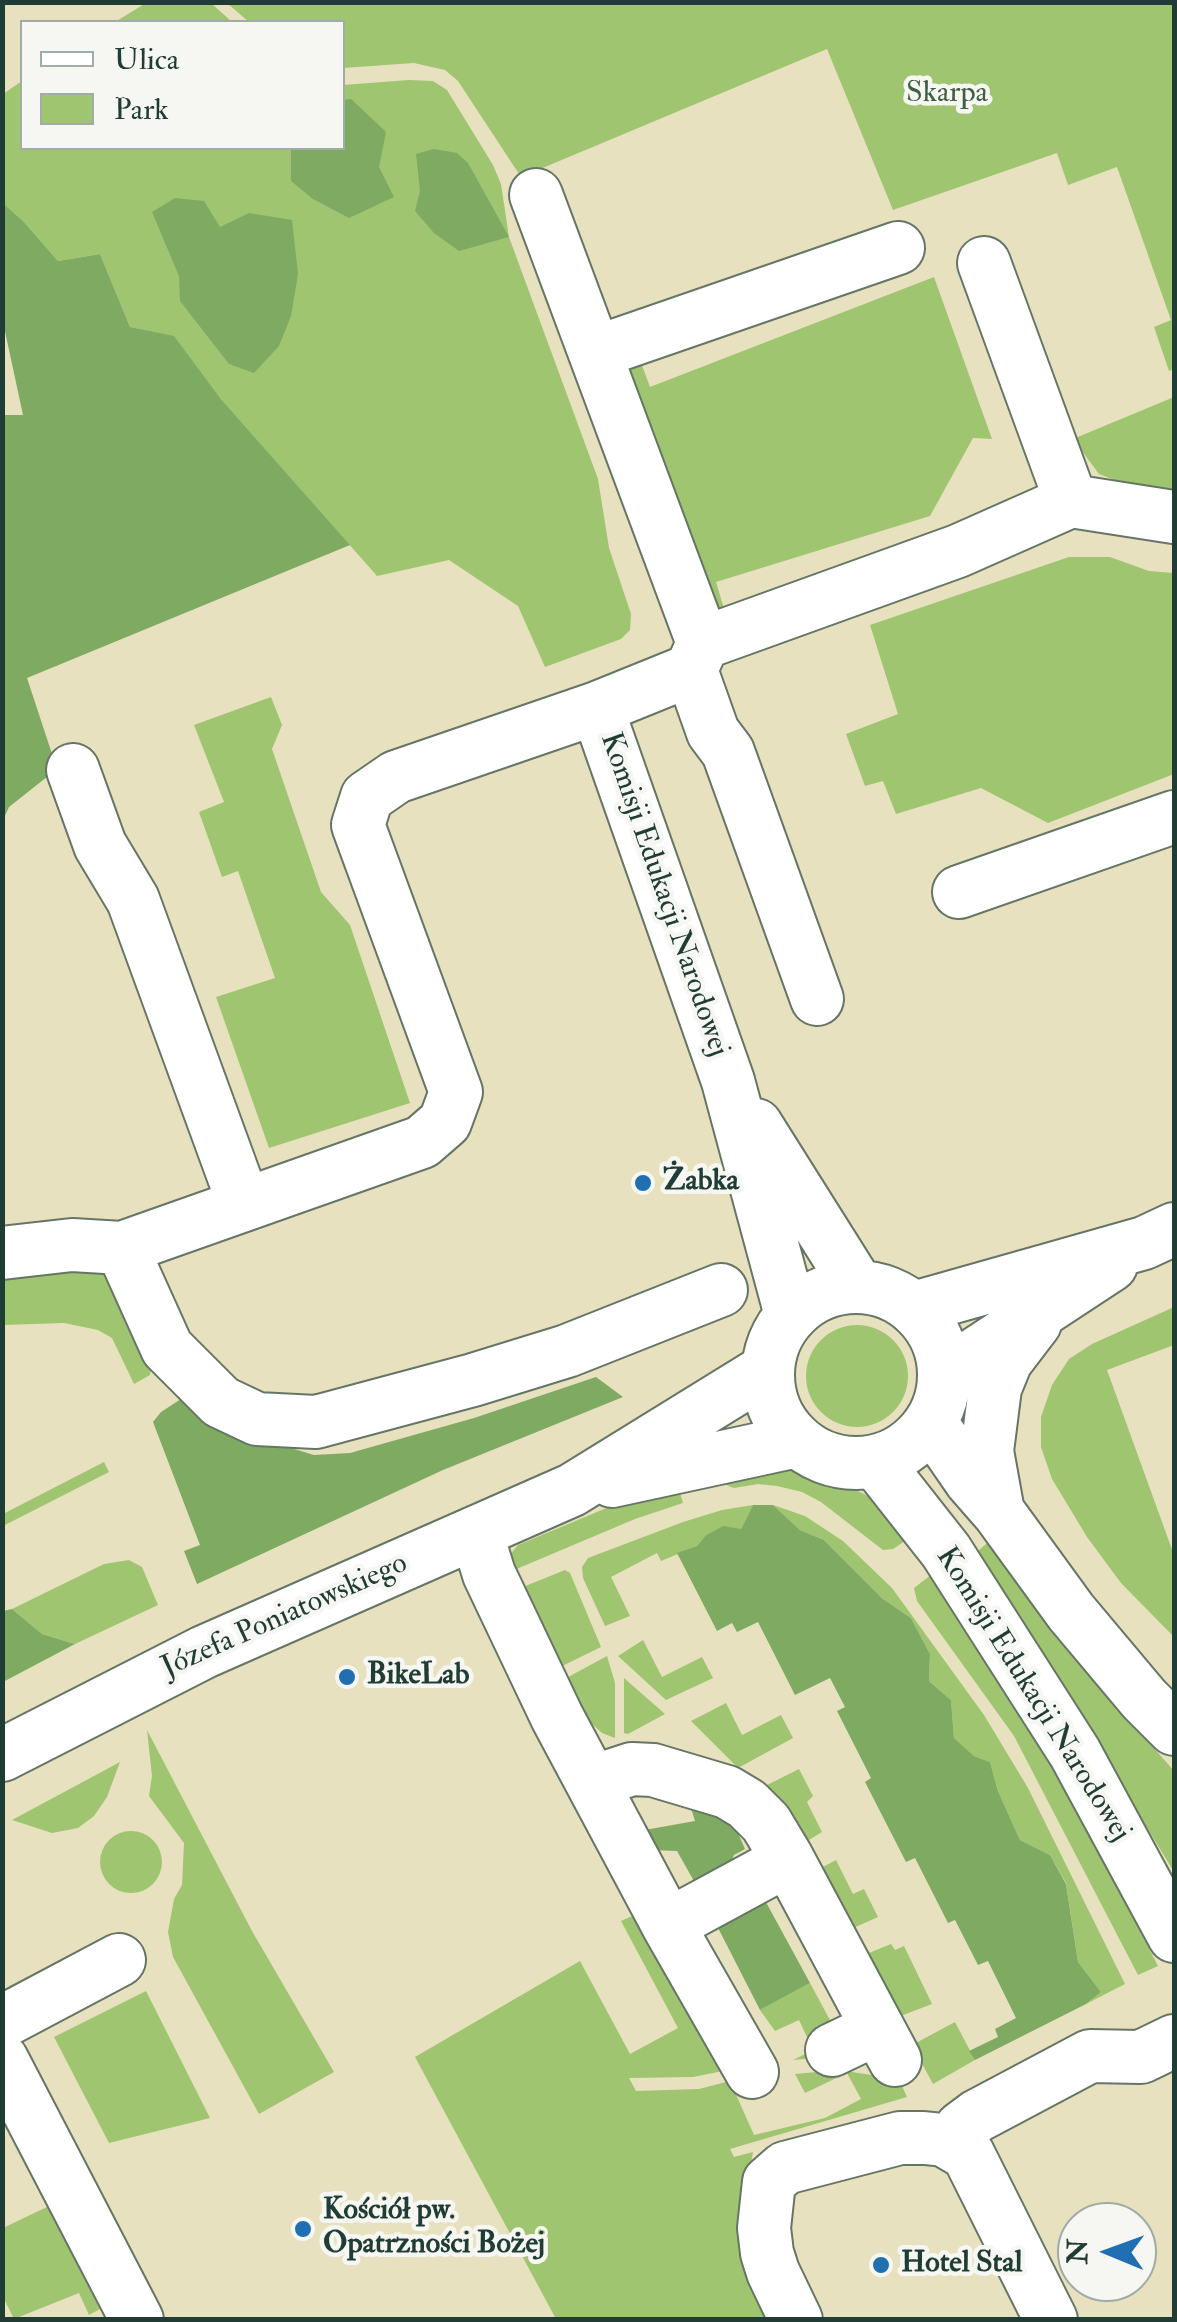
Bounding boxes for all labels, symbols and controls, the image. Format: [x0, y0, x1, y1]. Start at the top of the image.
legend [20, 20, 345, 150]
text: Ulica [114, 41, 179, 78]
park label: Skarpa [906, 77, 988, 113]
text: Park [114, 91, 169, 128]
street label: Komisji Edukacji Narodowej [591, 728, 735, 1062]
place label: Żabka [663, 1165, 739, 1201]
marker: Żabka [632, 1172, 654, 1194]
street label: Komisji Edukacji Narodowej [927, 1541, 1137, 1849]
street label: Józefa Poniatowskiego [157, 1547, 413, 1687]
place label: BikeLab [367, 1659, 469, 1695]
marker: BikeLab [336, 1666, 358, 1688]
place label: Kościół pw. Opatrzności Bożej [323, 2194, 545, 2264]
north arrow [1057, 2202, 1157, 2302]
marker: Kościół pw. Opatrzności Bożej [292, 2218, 314, 2240]
text: N [1061, 2239, 1096, 2264]
place label: Hotel Stal [901, 2247, 1022, 2283]
marker: Hotel Stal [870, 2254, 892, 2276]

